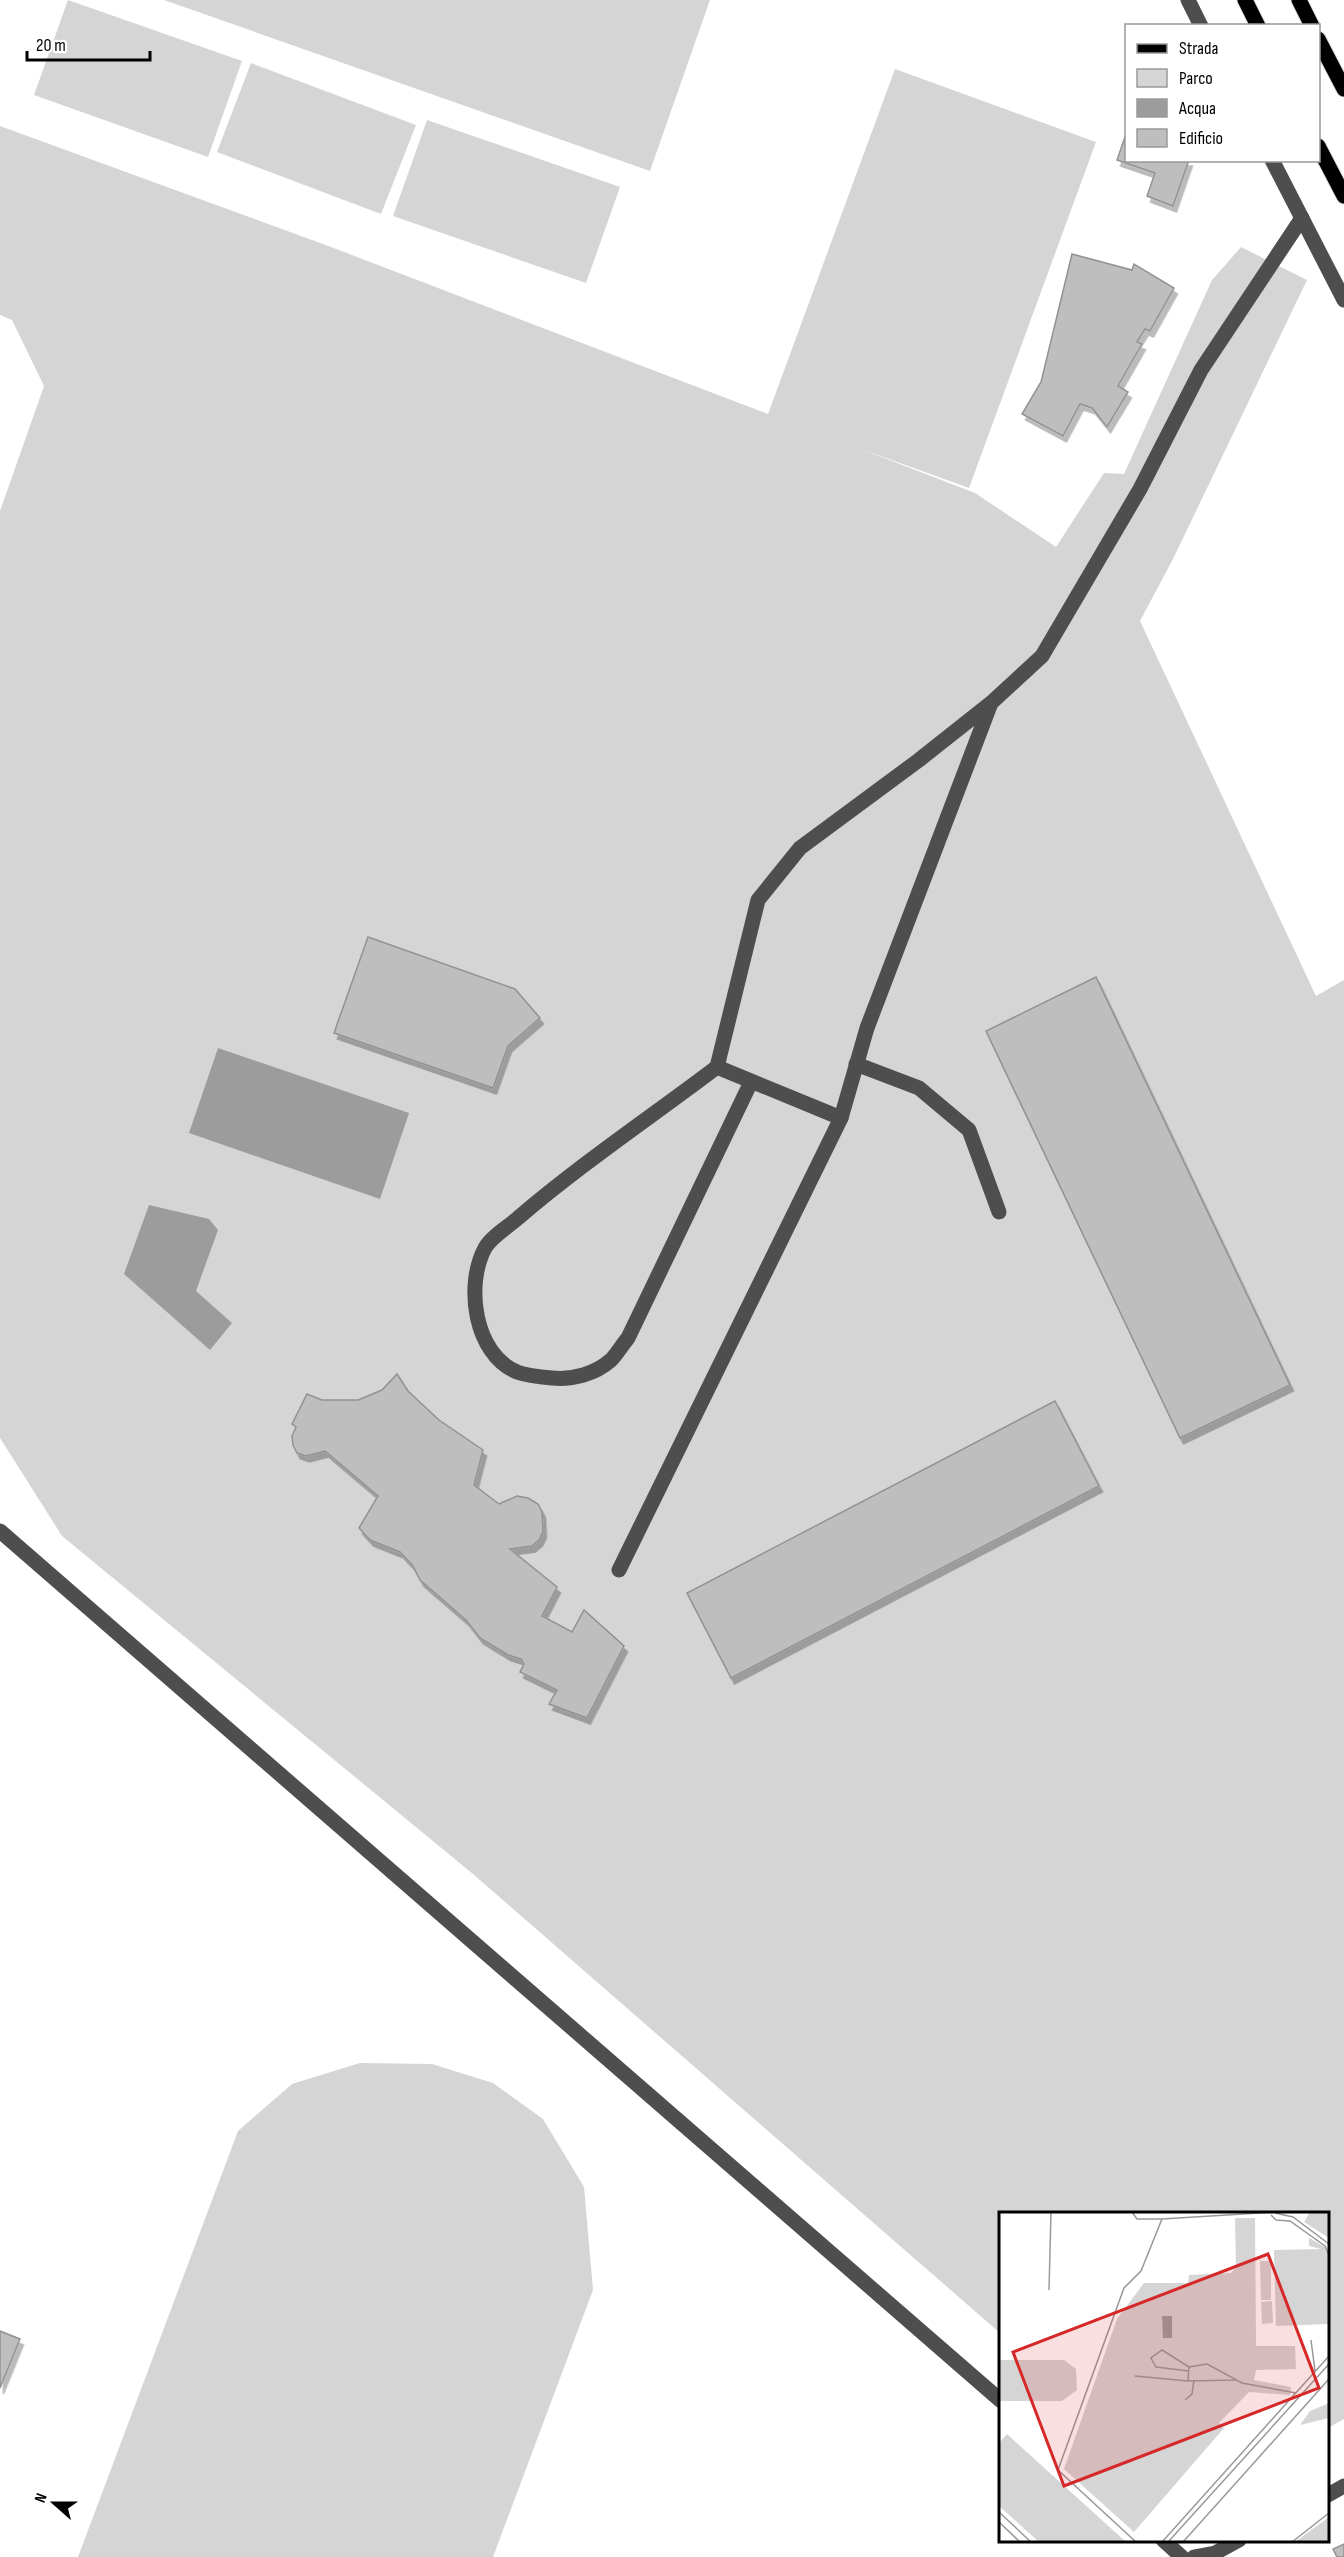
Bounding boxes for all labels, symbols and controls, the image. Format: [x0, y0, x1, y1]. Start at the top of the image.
scale bar [27, 24, 150, 62]
legend [1125, 24, 1320, 162]
text: 20 m [36, 35, 66, 56]
text: Strada [1179, 38, 1219, 59]
text: Parco [1179, 68, 1213, 89]
text: Acqua [1178, 98, 1216, 119]
text: Edificio [1179, 128, 1223, 149]
inset map [999, 2212, 1329, 2542]
north arrow [24, 2473, 84, 2533]
text: N [31, 2491, 52, 2506]

